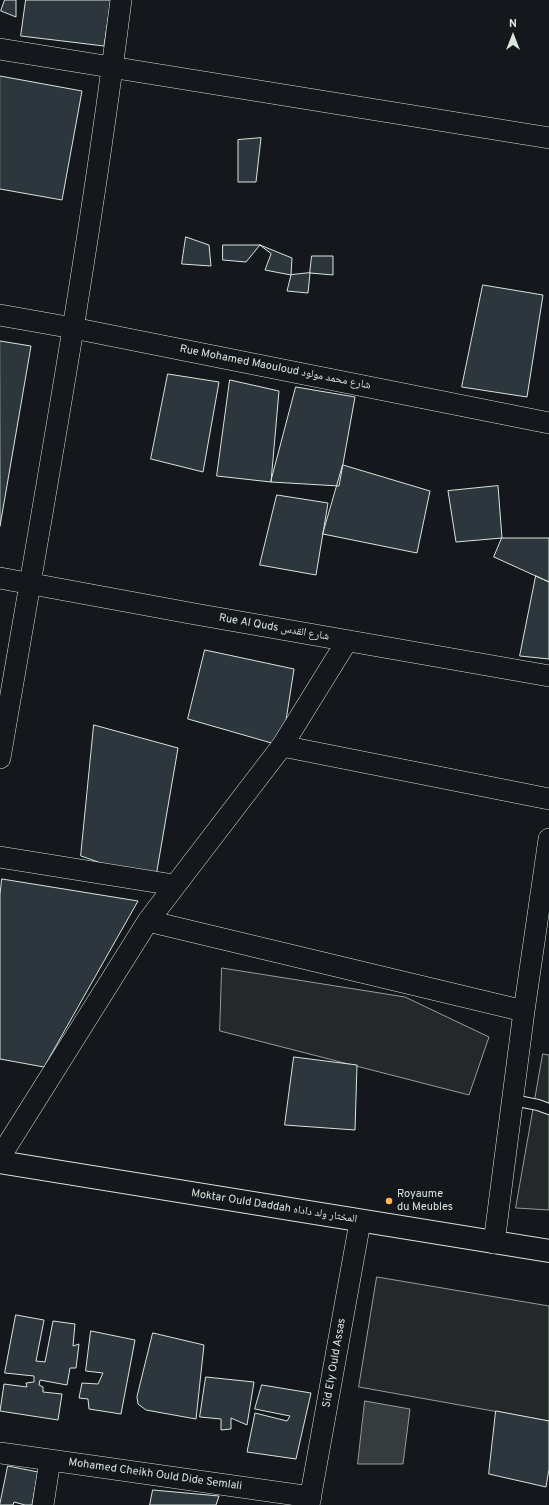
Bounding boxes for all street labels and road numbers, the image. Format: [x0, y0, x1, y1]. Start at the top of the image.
street label: Rue Mohamed Maouloud شارع محمد مولود [178, 343, 372, 393]
street label: Rue Al Quds شارع القدس [218, 612, 330, 644]
street label: Moktar Ould Daddah المختار ولد داداه [190, 1187, 358, 1227]
street label: Sid Ely Ould Assas [321, 1317, 349, 1409]
street label: Mohamed Cheikh Ould Dide Semlali [67, 1456, 243, 1494]

